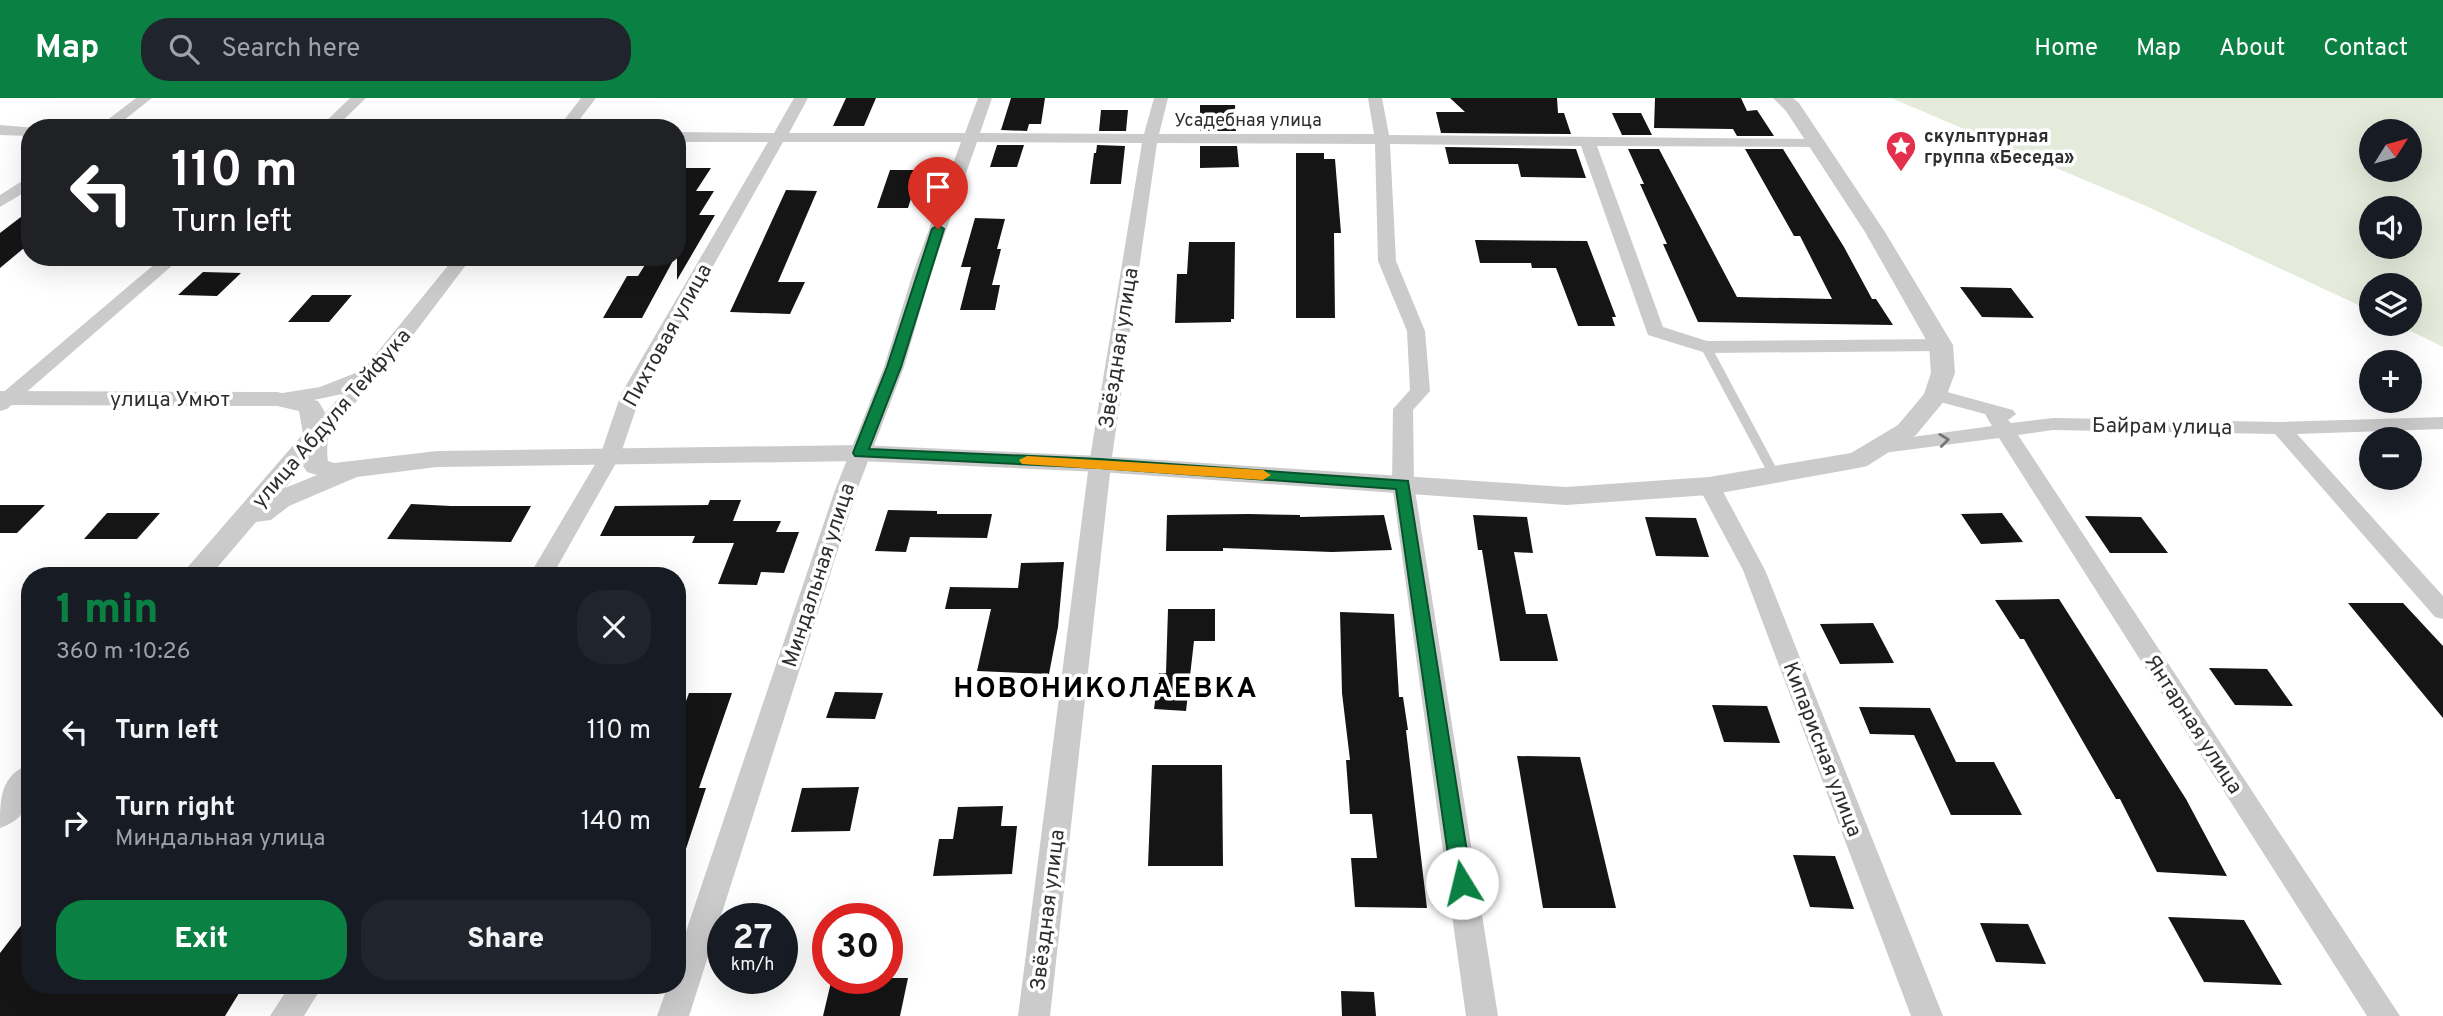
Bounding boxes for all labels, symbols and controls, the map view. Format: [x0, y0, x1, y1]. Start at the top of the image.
search box [141, 18, 631, 81]
text: Map [35, 28, 99, 70]
icon: search [165, 30, 203, 68]
text: Search here [221, 33, 360, 66]
text: Home [2034, 34, 2098, 64]
text: Map [2136, 34, 2181, 64]
text: About [2219, 34, 2285, 64]
text: Contact [2323, 34, 2408, 64]
street label: Усадебная улица [1174, 110, 1322, 133]
north arrow [2359, 119, 2422, 182]
map controls [2359, 119, 2422, 490]
place label: скульптурная группа «Беседа» [1924, 126, 2074, 170]
place icon: скульптурная группа «Беседа» [1884, 129, 1918, 173]
text: 110 m [171, 142, 298, 204]
icon: left [56, 147, 147, 238]
pin [908, 157, 968, 229]
icon: arrive [919, 168, 957, 206]
button: sound [2359, 196, 2422, 259]
text: Turn left [171, 203, 292, 243]
street label: Пихтовая улица [618, 259, 719, 412]
street label: Звёздная улица [1093, 266, 1146, 431]
button: layers [2359, 273, 2422, 336]
street label: улица Абдуля Тейфука [247, 324, 418, 514]
button: + [2359, 350, 2422, 413]
street label: улица Умют [110, 387, 230, 414]
street label: Байрам улица [2092, 413, 2232, 442]
button: − [2359, 427, 2422, 490]
one-way arrow [1938, 432, 1950, 447]
street label: Миндальная улица [777, 480, 862, 671]
text: 1 min [56, 585, 159, 638]
button: close [577, 590, 651, 664]
text: 360 m · 10:26 [56, 638, 190, 667]
street label: Янтарная улица [2138, 650, 2248, 800]
street label: Кипарисная улица [1776, 658, 1867, 841]
district label: НОВОНИКОЛАЕВКА [953, 672, 1259, 708]
icon: left [56, 713, 94, 751]
text: Turn left [115, 715, 219, 748]
text: 110 m [587, 715, 651, 748]
text: Turn right [115, 792, 235, 825]
icon: right [56, 804, 94, 842]
text: 140 m [581, 806, 651, 839]
text: Миндальная улица [115, 825, 325, 854]
street label: Звёздная улица [1025, 828, 1072, 992]
position arrow [1425, 846, 1499, 920]
button: Exit [56, 900, 347, 980]
button: Share [361, 900, 651, 980]
speed limit sign: 30 [812, 903, 903, 994]
text: 27 [733, 917, 772, 961]
text: km/h [731, 954, 774, 977]

